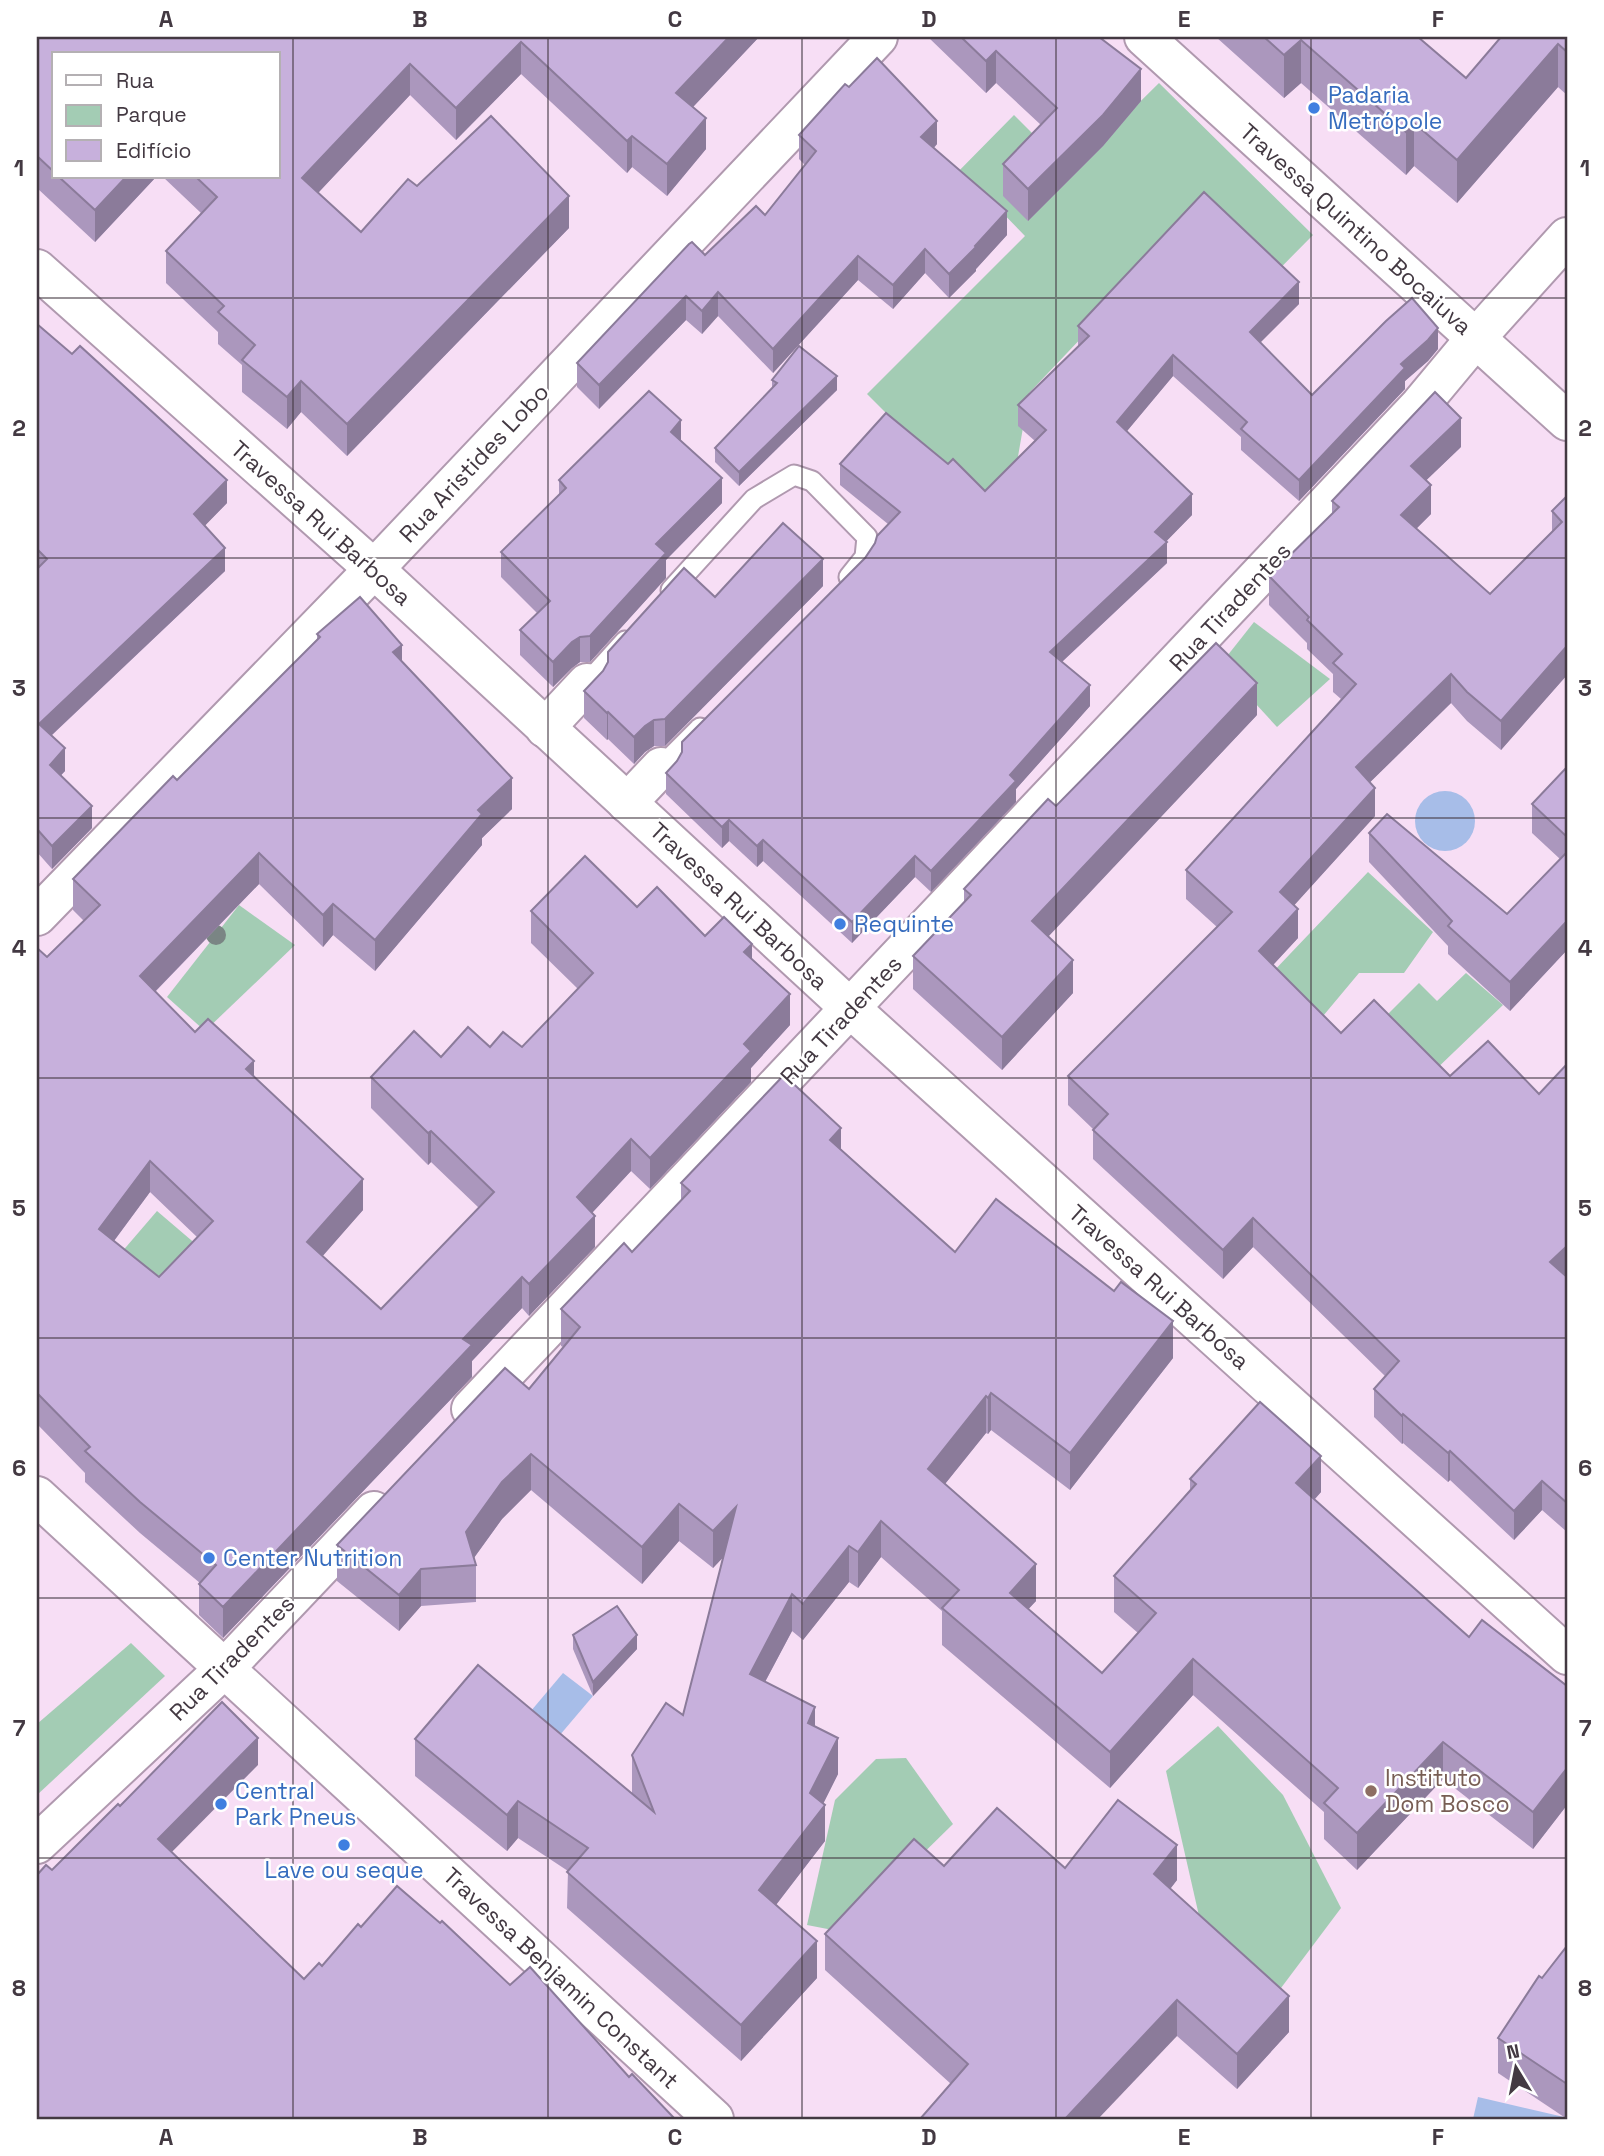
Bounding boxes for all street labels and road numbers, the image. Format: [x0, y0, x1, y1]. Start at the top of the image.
street label: Travessa Quintino Bocaiuva [1234, 117, 1478, 341]
street label: Rua Aristides Lobo [393, 377, 555, 549]
street label: Travessa Rui Barbosa [224, 434, 418, 612]
street label: Rua Tiradentes [1163, 536, 1297, 678]
street label: Travessa Rui Barbosa [644, 816, 834, 996]
street label: Rua Tiradentes [774, 949, 908, 1091]
street label: Travessa Rui Barbosa [1062, 1198, 1256, 1376]
street label: Rua Tiradentes [163, 1589, 301, 1727]
street label: Travessa Benjamin Constant [437, 1861, 685, 2095]

